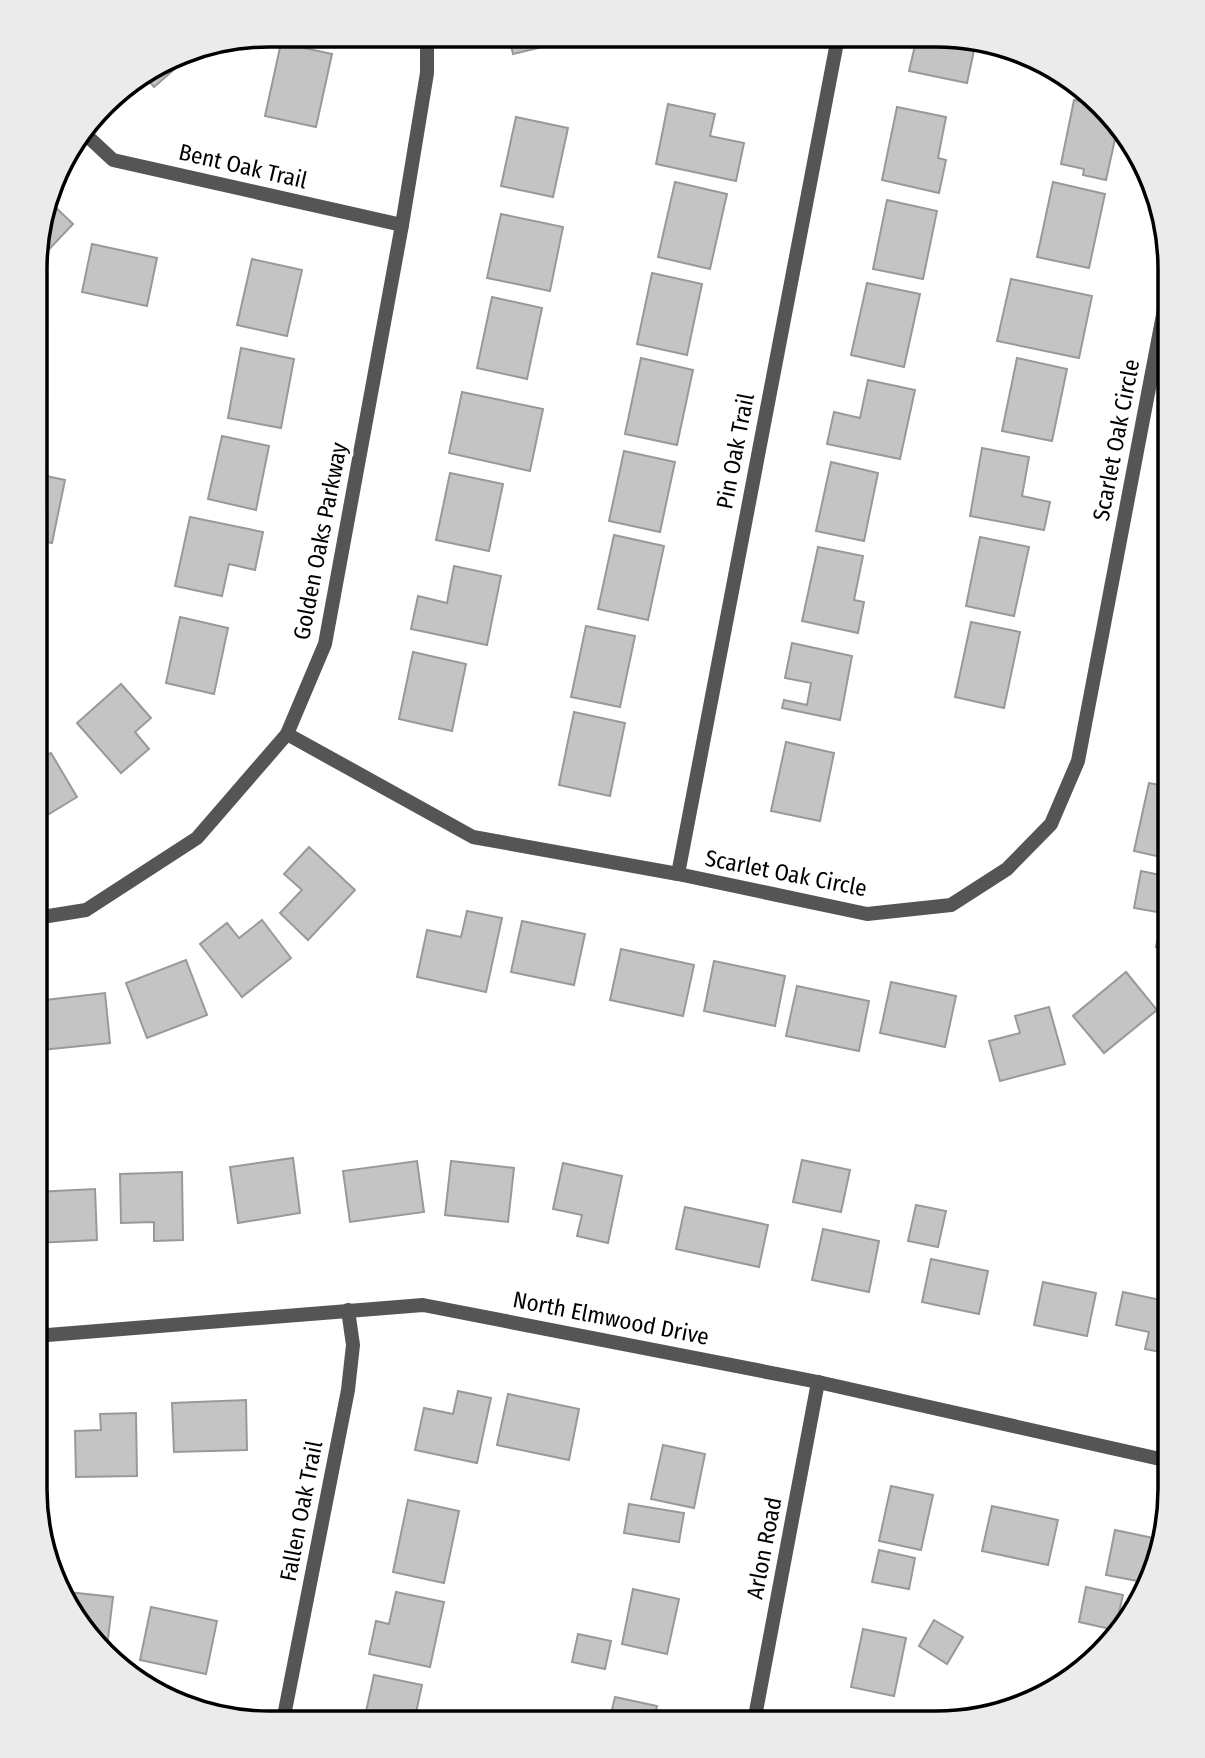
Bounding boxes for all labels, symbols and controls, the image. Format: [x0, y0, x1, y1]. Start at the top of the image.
street label: Bent Oak Trail [176, 138, 310, 194]
street label: Scarlet Oak Circle [1087, 357, 1145, 523]
street label: Pin Oak Trail [710, 391, 760, 511]
street label: Golden Oaks Parkway [287, 439, 353, 642]
street label: Scarlet Oak Circle [703, 844, 869, 902]
street label: North Elmwood Drive [511, 1285, 711, 1351]
street label: Fallen Oak Trail [274, 1438, 328, 1584]
street label: Arlon Road [740, 1495, 788, 1601]

